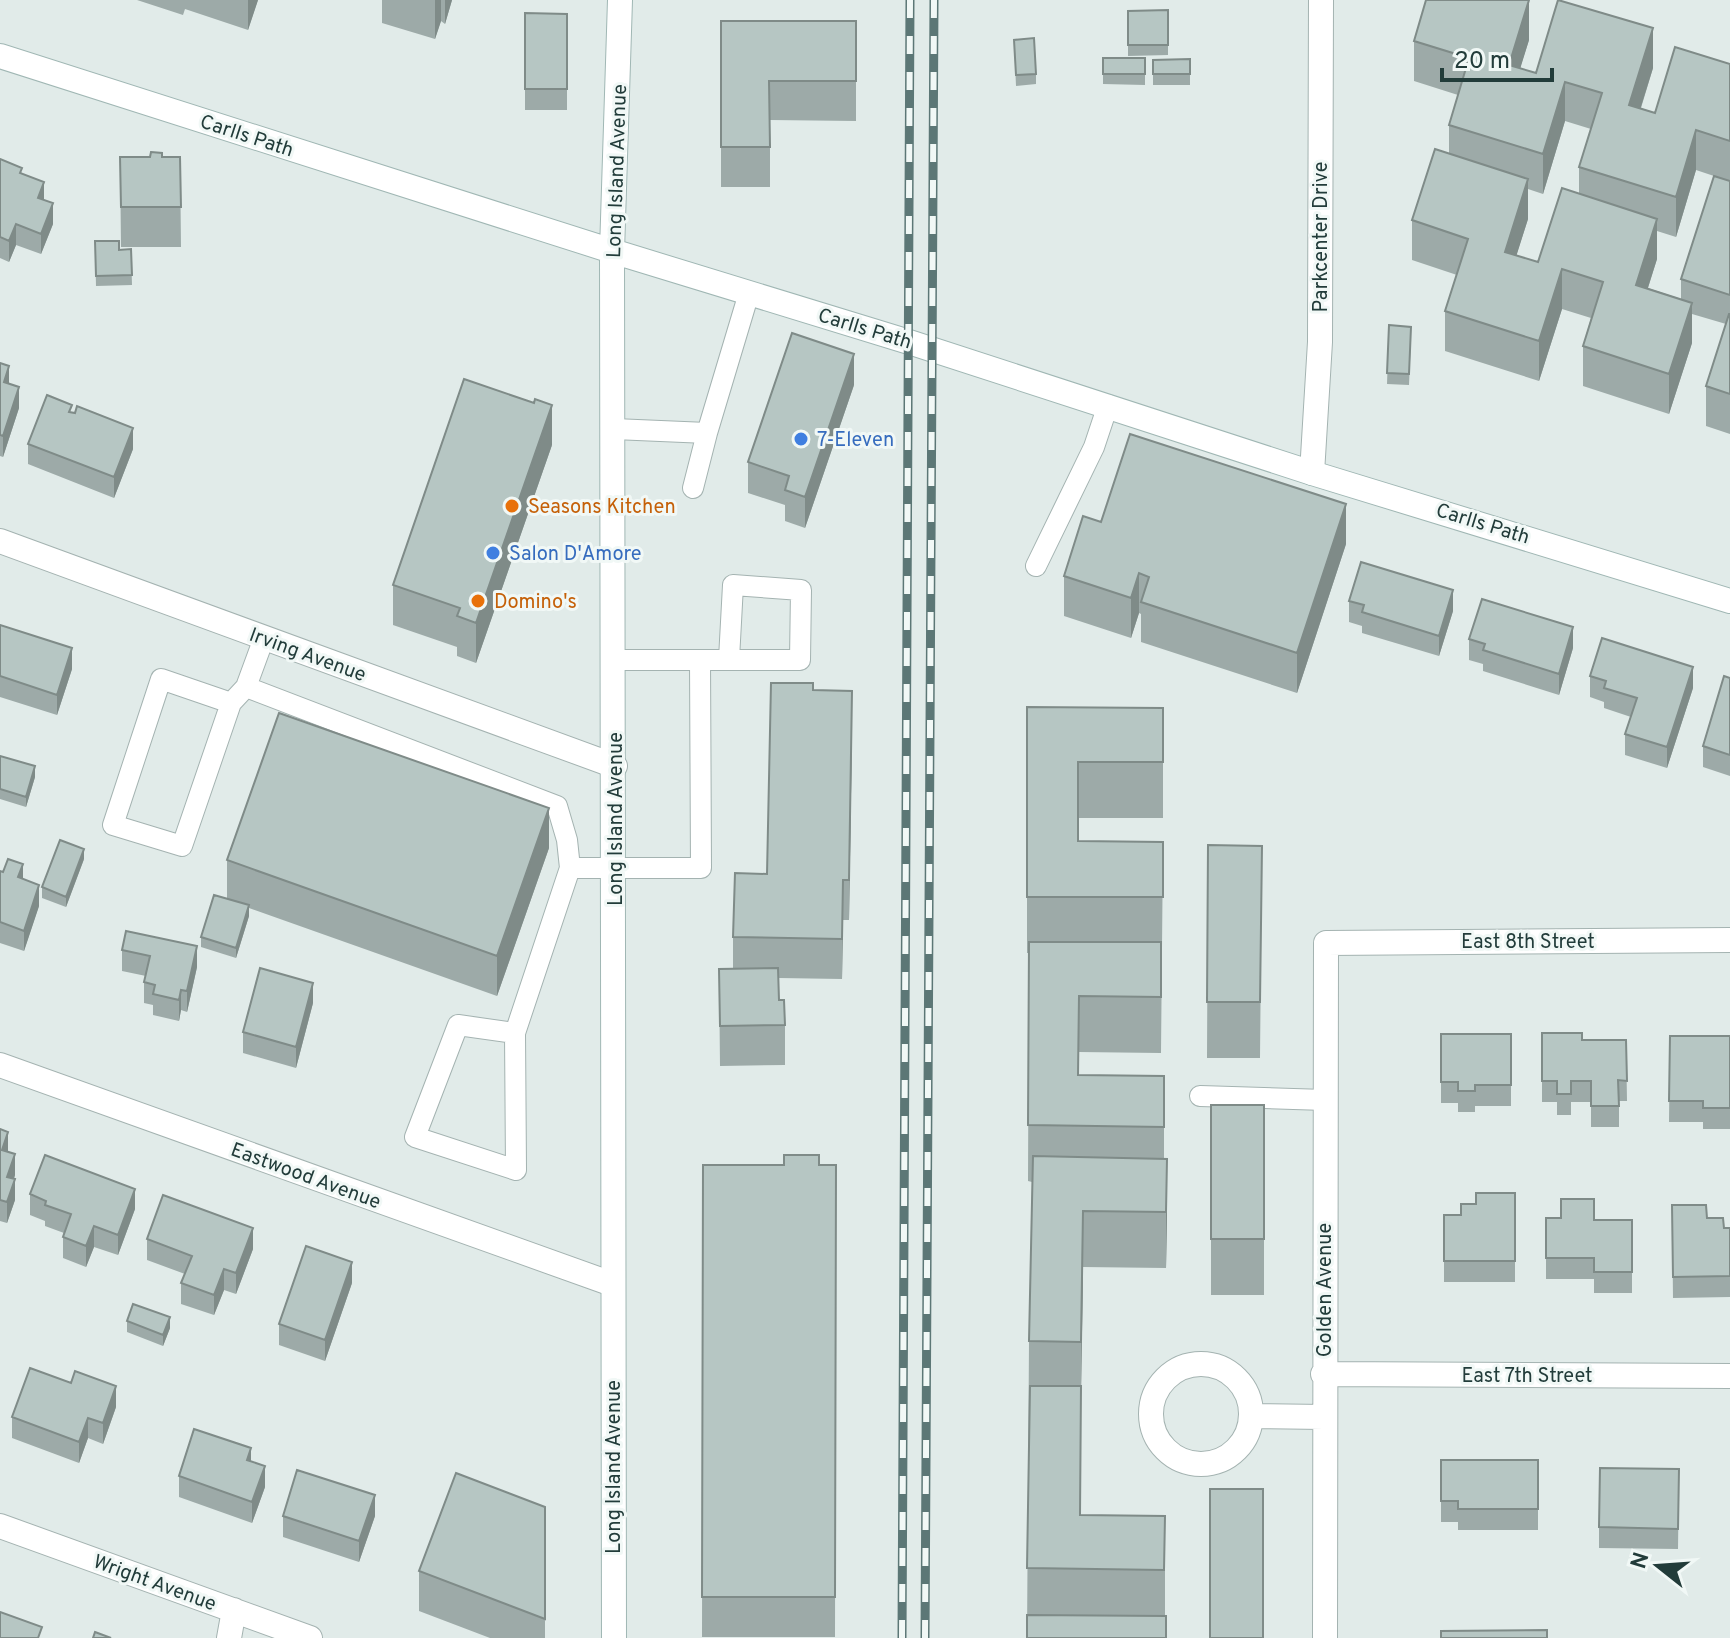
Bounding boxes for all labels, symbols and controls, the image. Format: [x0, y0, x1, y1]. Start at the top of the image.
scale bar [1442, 32, 1552, 82]
text: 20 m [1454, 47, 1510, 77]
street label: Long Island Avenue [602, 84, 634, 258]
street label: Carlls Path [196, 110, 296, 164]
street label: Parkcenter Drive [1309, 162, 1335, 312]
street label: Carlls Path [814, 303, 915, 356]
place label: 7-Eleven [817, 428, 894, 454]
marker: 7-Eleven [792, 430, 810, 448]
place label: Seasons Kitchen [528, 495, 676, 521]
marker: Seasons Kitchen [503, 497, 521, 515]
street label: Carlls Path [1432, 498, 1533, 551]
place label: Salon D'Amore [509, 542, 642, 568]
marker: Salon D'Amore [484, 544, 502, 562]
place label: Domino's [494, 590, 577, 616]
marker: Domino's [469, 592, 487, 610]
street label: Irving Avenue [245, 623, 369, 689]
street label: Long Island Avenue [604, 732, 630, 906]
street label: East 8th Street [1461, 930, 1595, 956]
street label: Eastwood Avenue [227, 1138, 384, 1216]
street label: Golden Avenue [1313, 1223, 1339, 1357]
street label: East 7th Street [1461, 1364, 1593, 1390]
street label: Long Island Avenue [602, 1380, 628, 1554]
north arrow [1618, 1526, 1698, 1606]
text: N [1626, 1549, 1656, 1572]
street label: Wright Avenue [89, 1550, 219, 1618]

